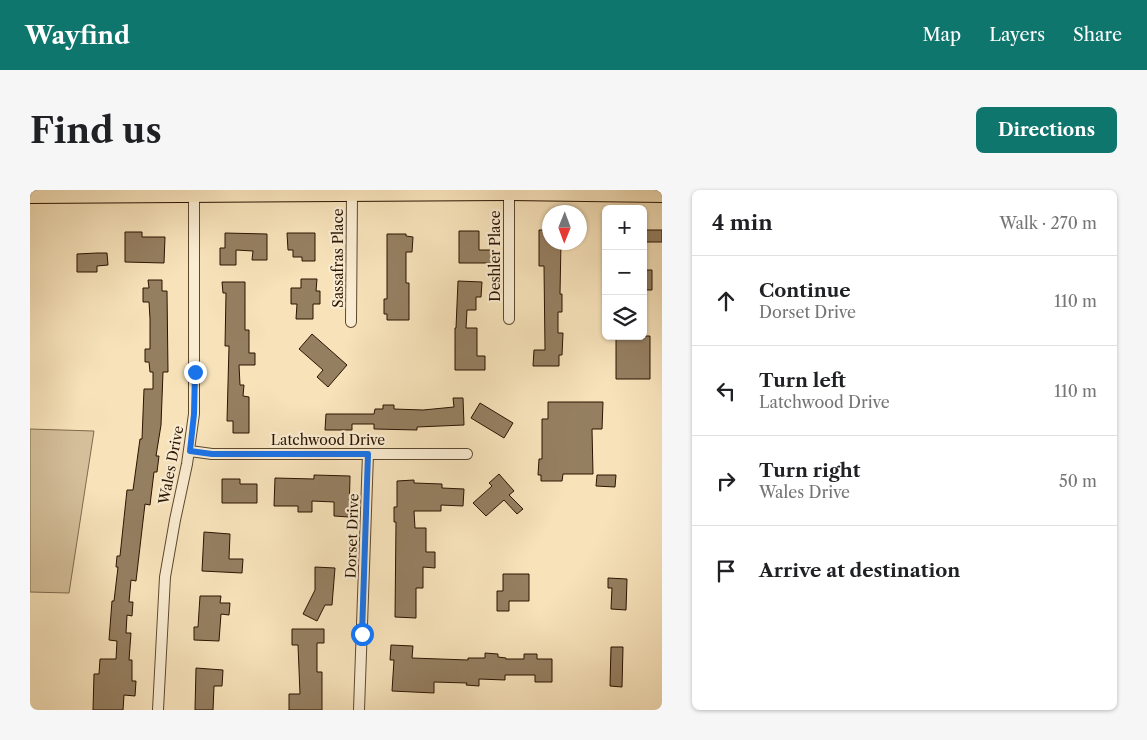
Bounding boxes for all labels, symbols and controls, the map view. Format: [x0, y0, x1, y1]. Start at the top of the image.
text: Wayfind [25, 21, 130, 50]
text: Map [923, 24, 961, 46]
text: Layers [989, 24, 1045, 46]
text: Share [1073, 24, 1122, 46]
button: Directions [976, 107, 1117, 153]
text: Find us [30, 109, 162, 152]
north arrow [542, 205, 587, 250]
map controls [602, 205, 647, 340]
button: + [602, 205, 647, 250]
street label: Sassafras Place [329, 208, 347, 308]
street label: Deshler Place [486, 210, 504, 302]
text: 4 min [712, 210, 773, 235]
text: Walk · 270 m [999, 213, 1097, 233]
button: − [602, 250, 647, 295]
text: Continue [759, 279, 851, 302]
icon: ahead [712, 287, 740, 315]
text: 110 m [1054, 291, 1097, 311]
button: layers [602, 295, 647, 340]
text: Dorset Drive [759, 302, 856, 322]
route end [184, 361, 207, 384]
text: Turn left [759, 369, 846, 392]
icon: left [712, 377, 740, 405]
text: 110 m [1054, 381, 1097, 401]
text: Latchwood Drive [759, 392, 890, 412]
street label: Wales Drive [154, 424, 187, 507]
street label: Latchwood Drive [271, 431, 385, 449]
text: Turn right [759, 459, 860, 482]
icon: right [712, 467, 740, 495]
text: 50 m [1059, 471, 1097, 491]
text: Wales Drive [759, 482, 850, 502]
street label: Dorset Drive [342, 493, 362, 579]
icon: arrive [712, 557, 740, 585]
text: Arrive at destination [759, 559, 960, 582]
route start [351, 623, 374, 646]

